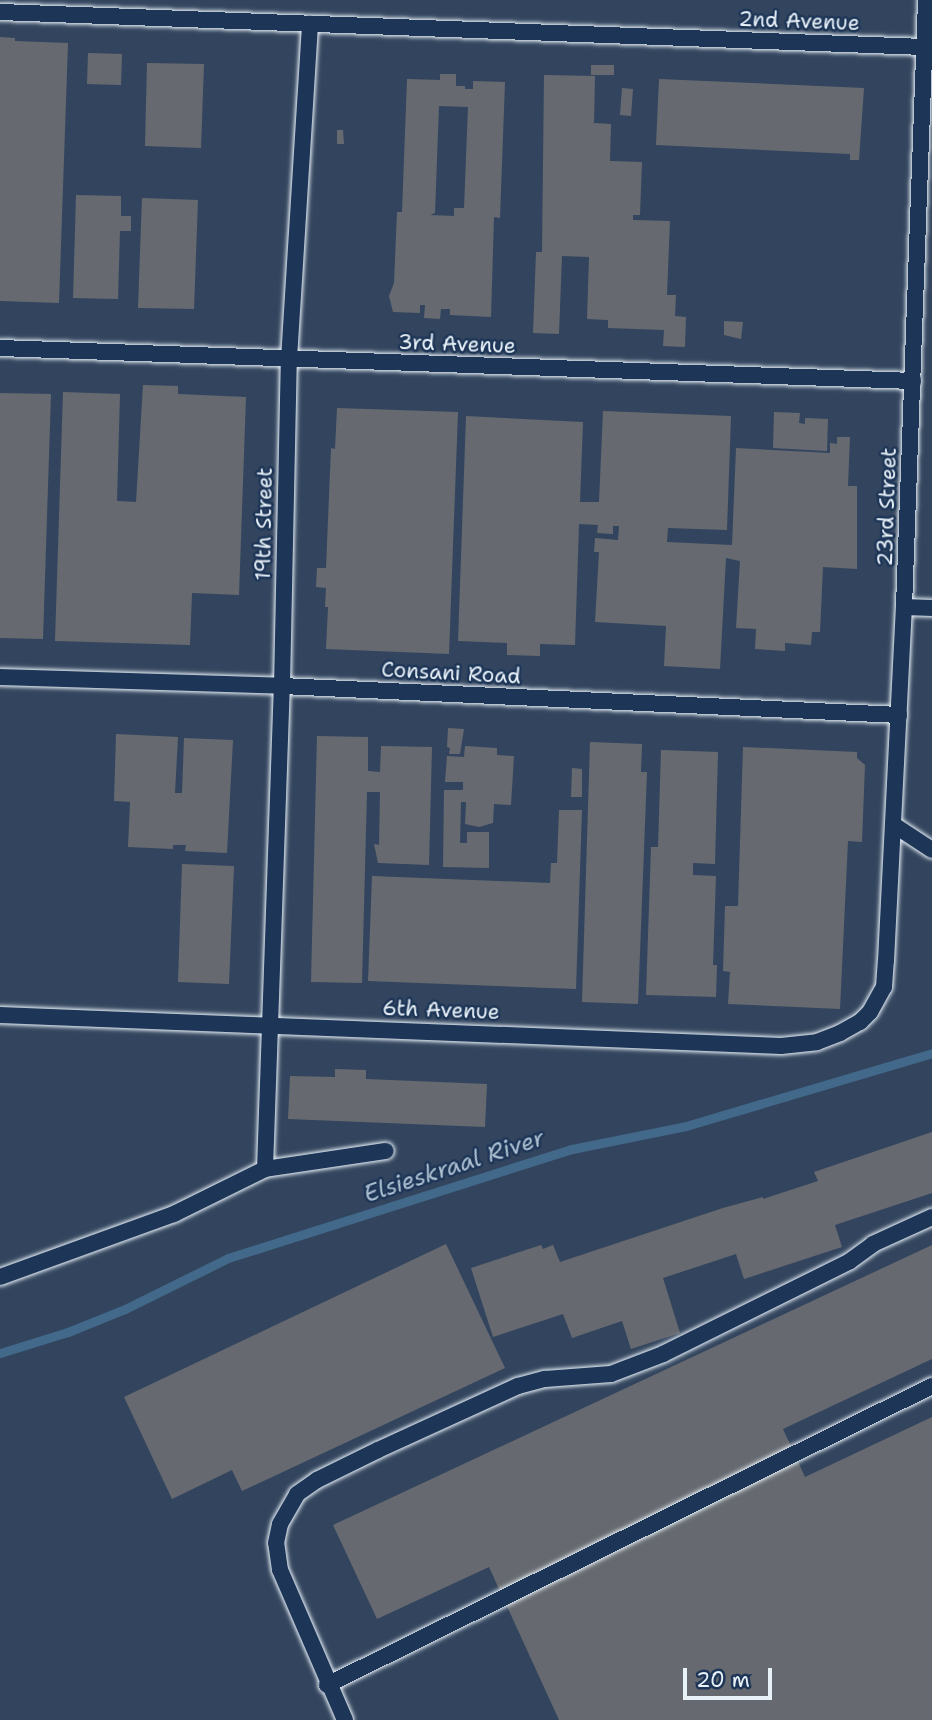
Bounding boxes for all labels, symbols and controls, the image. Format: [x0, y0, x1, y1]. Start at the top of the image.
street label: 2nd Avenue [738, 6, 860, 36]
street label: 3rd Avenue [398, 329, 516, 359]
street label: 23rd Street [872, 447, 902, 567]
street label: 19th Street [250, 467, 278, 581]
street label: Consani Road [381, 657, 521, 689]
street label: 6th Avenue [382, 995, 500, 1025]
water label: Elsieskraal River [360, 1124, 548, 1208]
scale bar [687, 1654, 776, 1698]
text: 20 m [696, 1666, 750, 1694]

